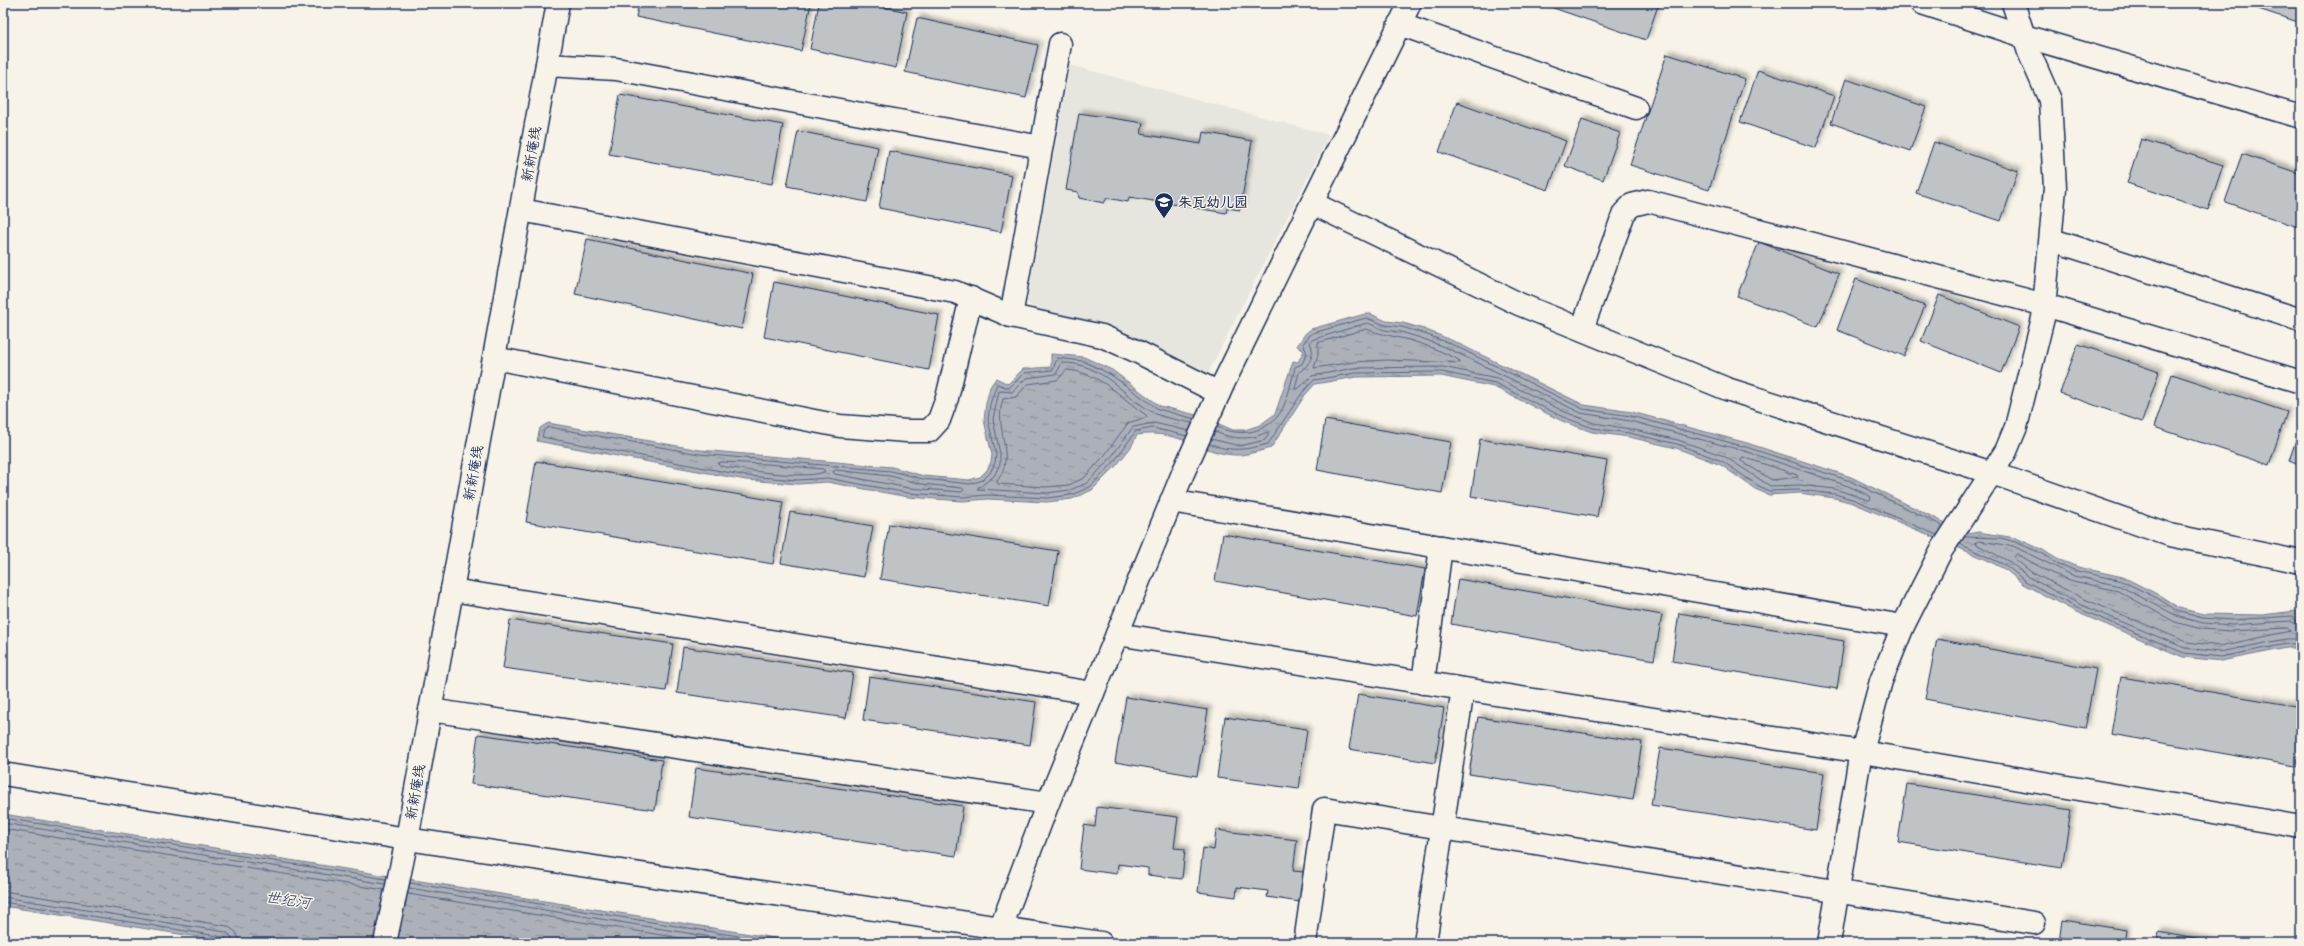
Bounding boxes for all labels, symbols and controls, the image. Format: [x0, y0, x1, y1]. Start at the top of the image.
street label: 新新庵线 [514, 124, 549, 184]
place label: 朱瓦幼儿园 [1178, 190, 1248, 215]
school or university icon: 朱瓦幼儿园 [1153, 191, 1175, 219]
street label: 新新庵线 [456, 443, 491, 503]
street label: 新新庵线 [398, 762, 433, 822]
water label: 世纪河 [264, 884, 315, 917]

